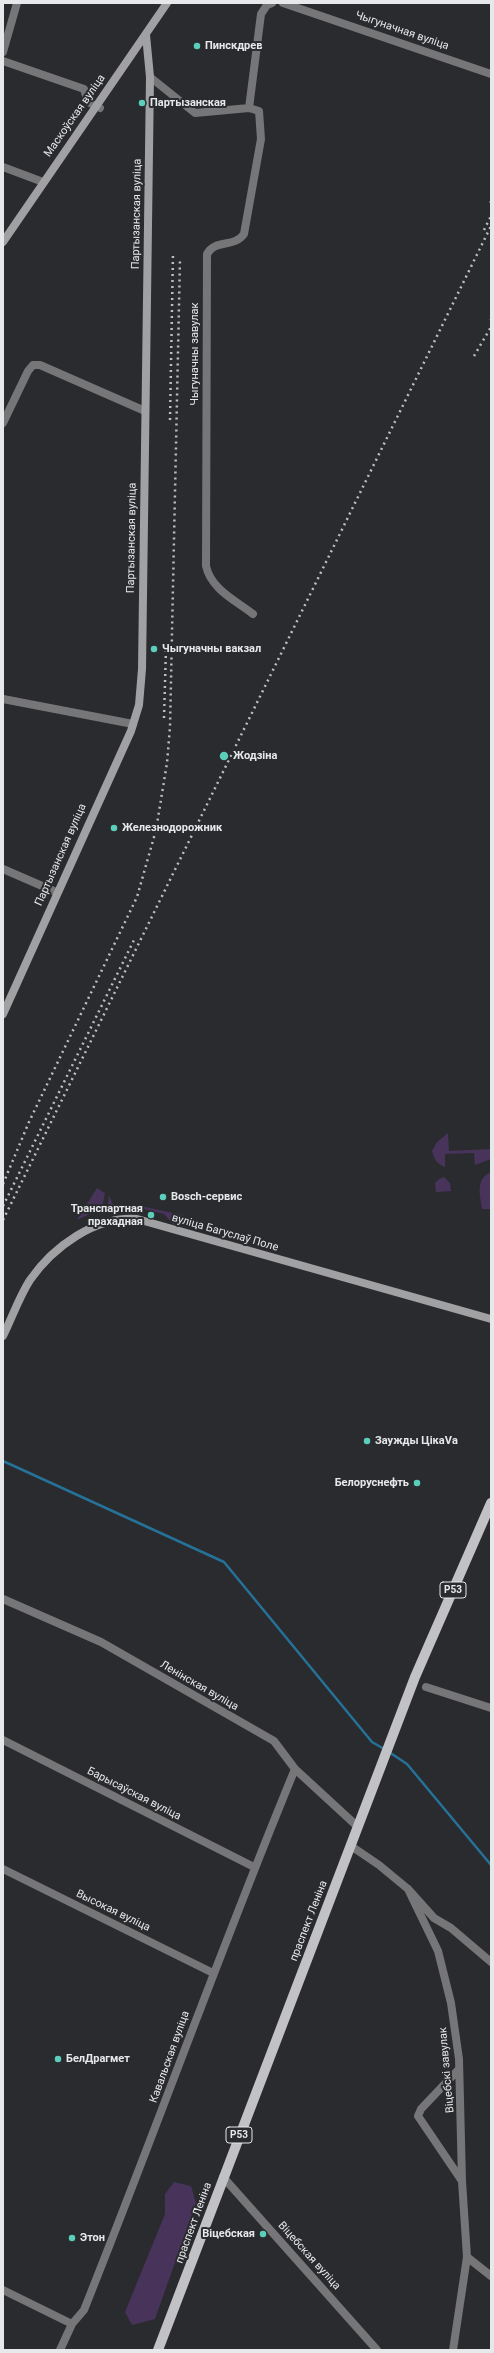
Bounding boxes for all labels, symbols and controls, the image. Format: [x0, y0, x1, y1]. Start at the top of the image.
street label: Чыгуначная вуліца [353, 9, 451, 53]
place label: Пинскдрев [205, 39, 262, 53]
marker: Пинскдрев [192, 41, 202, 51]
street label: Маскоўская вуліца [42, 72, 108, 160]
place label: Партызанская [150, 96, 226, 110]
marker: Партызанская [137, 98, 147, 108]
street label: Партызанская вуліца [129, 159, 145, 269]
street label: Чыгуначны завулак [188, 303, 202, 405]
street label: Партызанская вуліца [124, 483, 140, 593]
place label: Чыгуначны вакзал [162, 642, 261, 656]
marker: Чыгуначны вакзал [149, 644, 159, 654]
place label: Жодзіна [233, 749, 277, 763]
marker: Жодзіна [218, 750, 230, 762]
street label: Партызанская вуліца [32, 802, 90, 908]
place label: Железнодорожник [122, 821, 222, 835]
marker: Железнодорожник [109, 823, 119, 833]
place label: Bosch-сервис [171, 1190, 242, 1204]
marker: Bosch-сервис [158, 1192, 168, 1202]
place label: Транспартная прахадная [71, 1202, 143, 1228]
marker: Транспартная прахадная [146, 1210, 156, 1220]
street label: вуліца Багуслаў Поле [170, 1211, 280, 1255]
place label: Заужды ЦікаVа [375, 1434, 458, 1448]
marker: Заужды ЦікаVа [362, 1436, 372, 1446]
place label: Белоруснефть [335, 1476, 409, 1490]
marker: Белоруснефть [412, 1478, 422, 1488]
road number: Р53 [440, 1582, 466, 1598]
street label: Ленінская вуліца [158, 1658, 240, 1714]
street label: Барысаўская вуліца [85, 1765, 183, 1823]
street label: праспект Леніна [288, 1879, 330, 1963]
street label: Высокая вуліца [74, 1887, 152, 1935]
street label: Кавальская вуліца [147, 2009, 193, 2105]
street label: Віцебскі завулак [437, 2027, 457, 2113]
place label: БелДрагмет [66, 2052, 130, 2066]
marker: БелДрагмет [53, 2054, 63, 2064]
road number: Р53 [226, 2127, 252, 2143]
street label: праспект Леніна [173, 2181, 215, 2265]
street label: Віцебская вуліца [275, 2219, 343, 2293]
place label: Віцебская [202, 2227, 255, 2241]
marker: Віцебская [258, 2229, 268, 2239]
place label: Этон [80, 2231, 105, 2245]
marker: Этон [67, 2233, 77, 2243]

